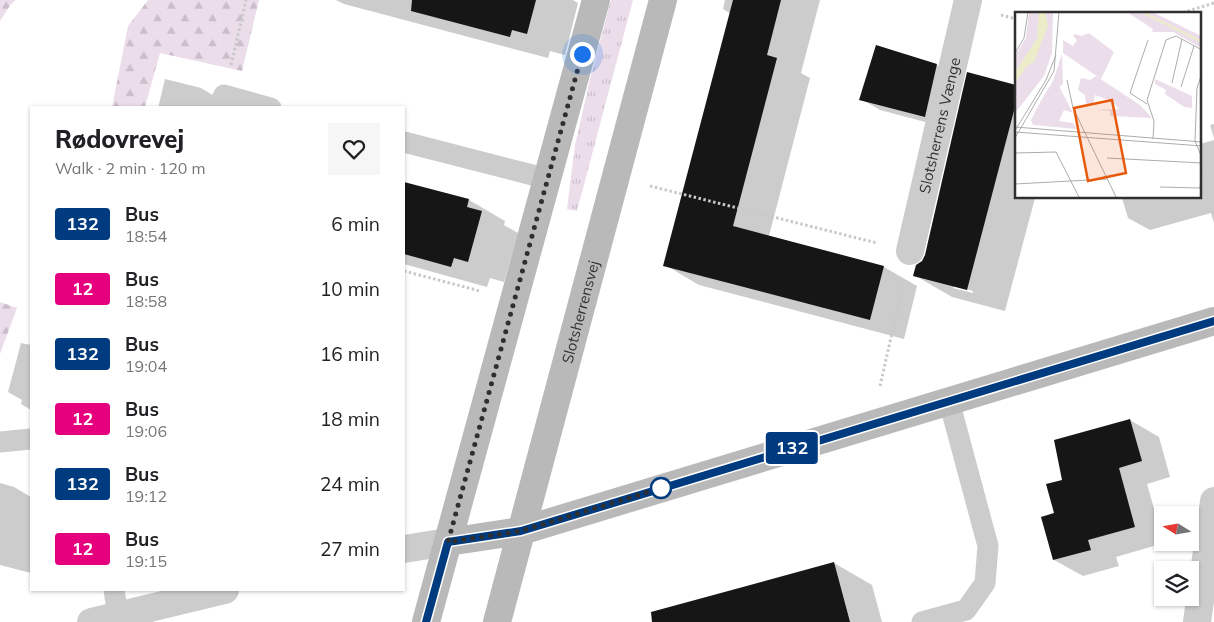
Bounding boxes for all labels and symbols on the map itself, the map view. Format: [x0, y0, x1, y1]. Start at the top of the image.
inset map [1015, 12, 1202, 199]
your location [570, 42, 595, 67]
street label: Slotsherrens Vænge [914, 55, 964, 195]
street label: Slotsherrensvej [557, 258, 603, 365]
line badge: 132 [763, 432, 821, 464]
unlabelled marker [650, 477, 672, 499]
north arrow [1154, 506, 1199, 551]

